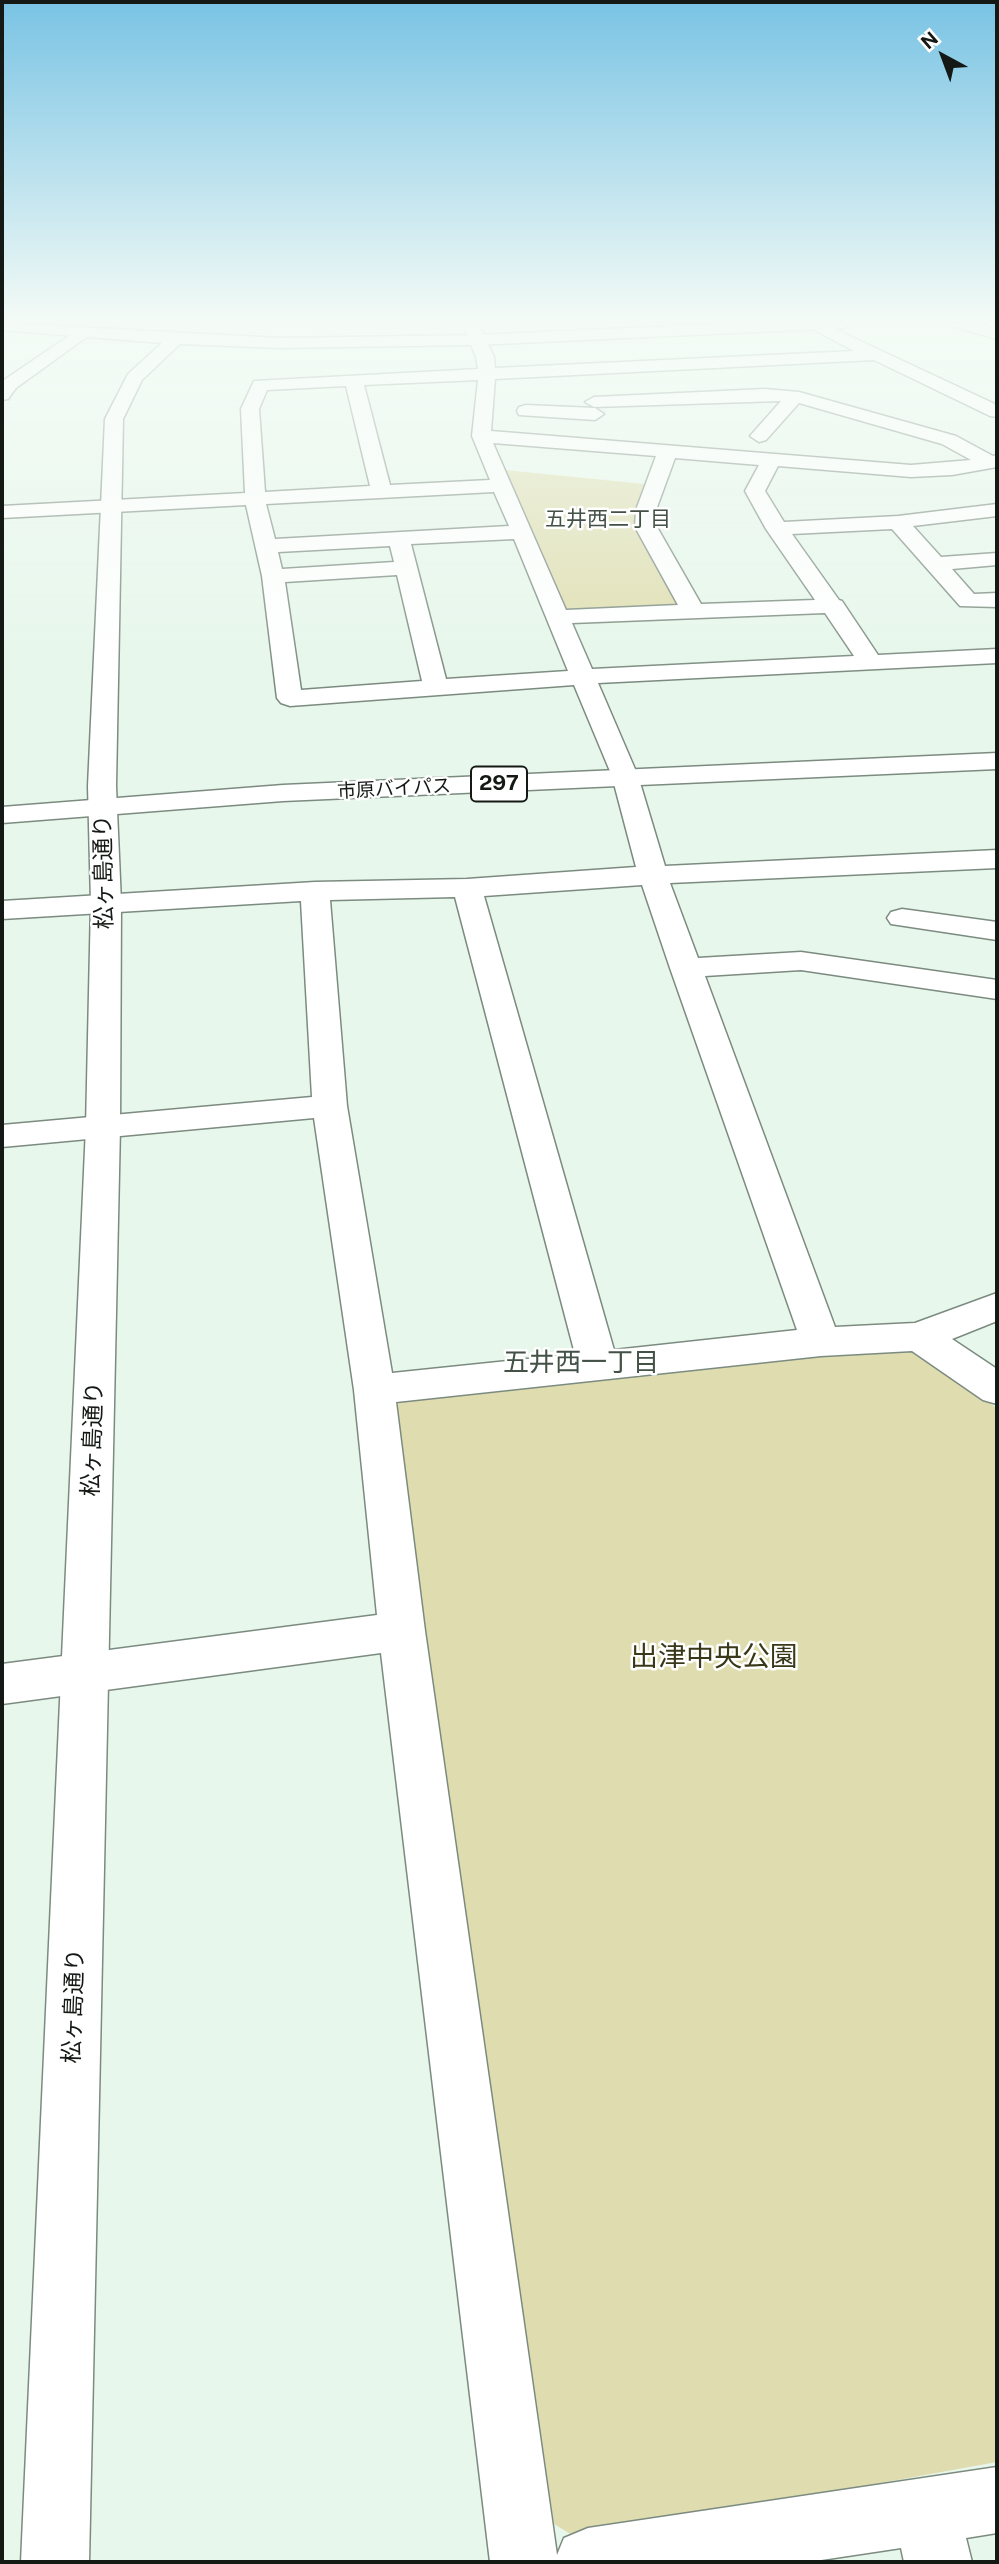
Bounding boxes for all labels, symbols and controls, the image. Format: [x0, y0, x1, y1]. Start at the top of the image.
north arrow [908, 21, 978, 91]
text: N [916, 27, 942, 53]
district label: 五井西二丁目 [545, 507, 671, 533]
road number: 297 [471, 766, 527, 802]
street label: 市原バイパス [336, 775, 452, 803]
street label: 松ヶ島通り [89, 814, 119, 930]
district label: 五井西一丁目 [503, 1347, 659, 1379]
street label: 松ヶ島通り [77, 1381, 109, 1497]
park label: 出津中央公園 [630, 1640, 798, 1674]
street label: 松ヶ島通り [58, 1948, 90, 2064]

